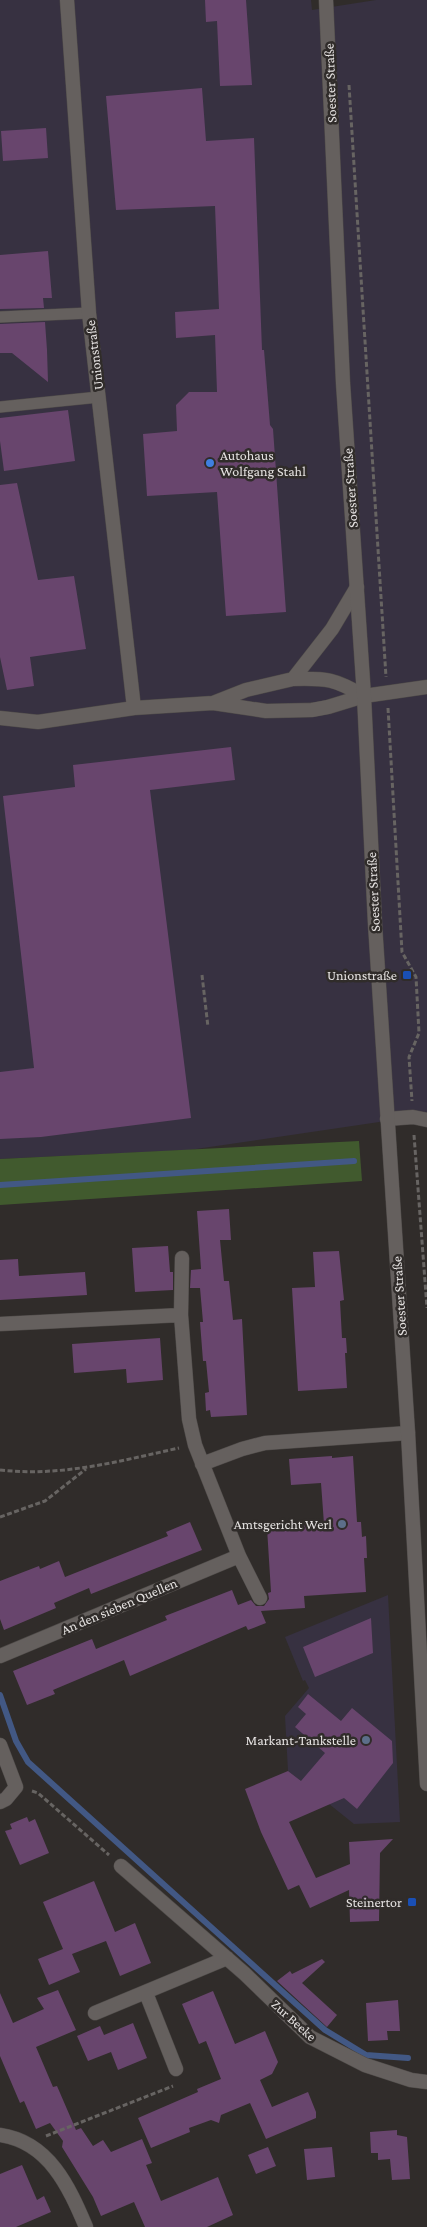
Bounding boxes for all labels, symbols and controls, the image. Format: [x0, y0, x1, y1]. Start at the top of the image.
street label: Soester Straße [321, 43, 339, 123]
street label: Unionstraße [82, 319, 106, 391]
place label: Autohaus Wolfgang Stahl [220, 447, 306, 479]
street label: Soester Straße [339, 448, 361, 528]
marker: Autohaus Wolfgang Stahl [204, 457, 216, 469]
street label: Soester Straße [363, 852, 383, 932]
place label: Unionstraße [327, 967, 397, 983]
marker: Unionstraße [401, 969, 413, 981]
street label: Soester Straße [388, 1256, 410, 1336]
place label: Amtsgericht Werl [234, 1516, 332, 1532]
marker: Amtsgericht Werl [336, 1518, 348, 1530]
street label: An den sieben Quellen [59, 1574, 180, 1638]
place label: Markant-Tankstelle [246, 1732, 356, 1748]
marker: Markant-Tankstelle [360, 1734, 372, 1746]
place label: Steinertor [346, 1894, 402, 1910]
marker: Steinertor [406, 1896, 418, 1908]
street label: Zur Beeke [268, 1996, 320, 2044]

